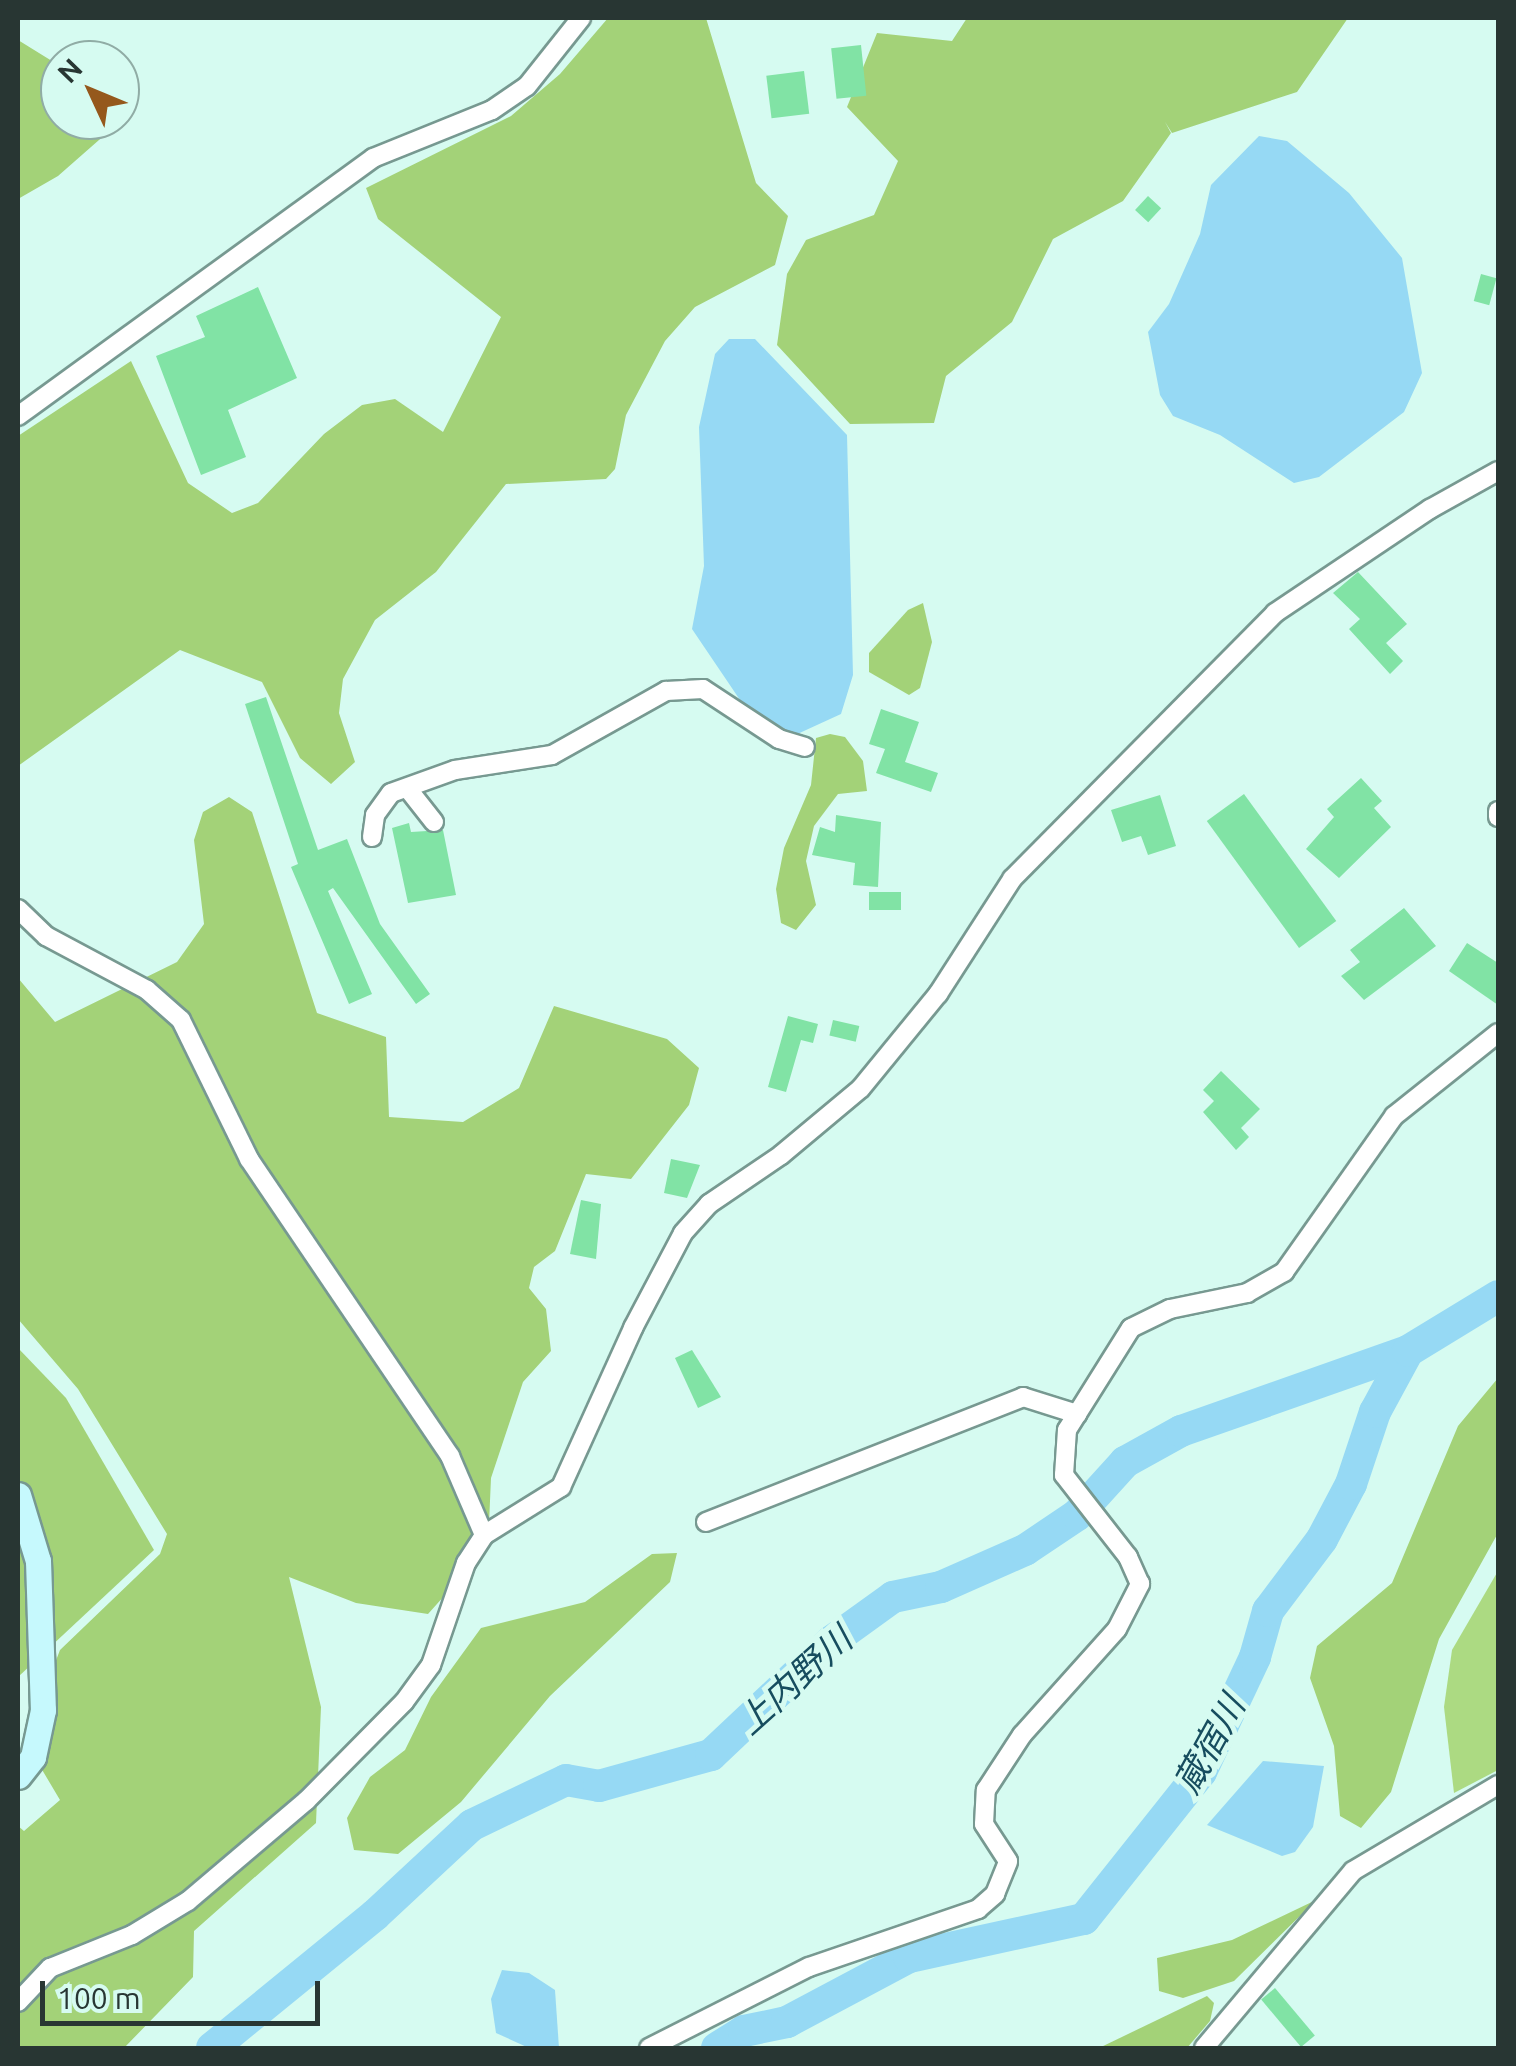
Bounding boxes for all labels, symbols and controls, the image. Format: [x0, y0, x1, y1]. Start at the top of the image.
north arrow [40, 40, 140, 140]
text: N [51, 52, 88, 88]
water label: 上内野川 [728, 1618, 860, 1742]
water label: 蔵宿川 [1165, 1688, 1253, 1800]
scale bar [45, 1961, 325, 2023]
text: 100 m [57, 1981, 141, 2015]

